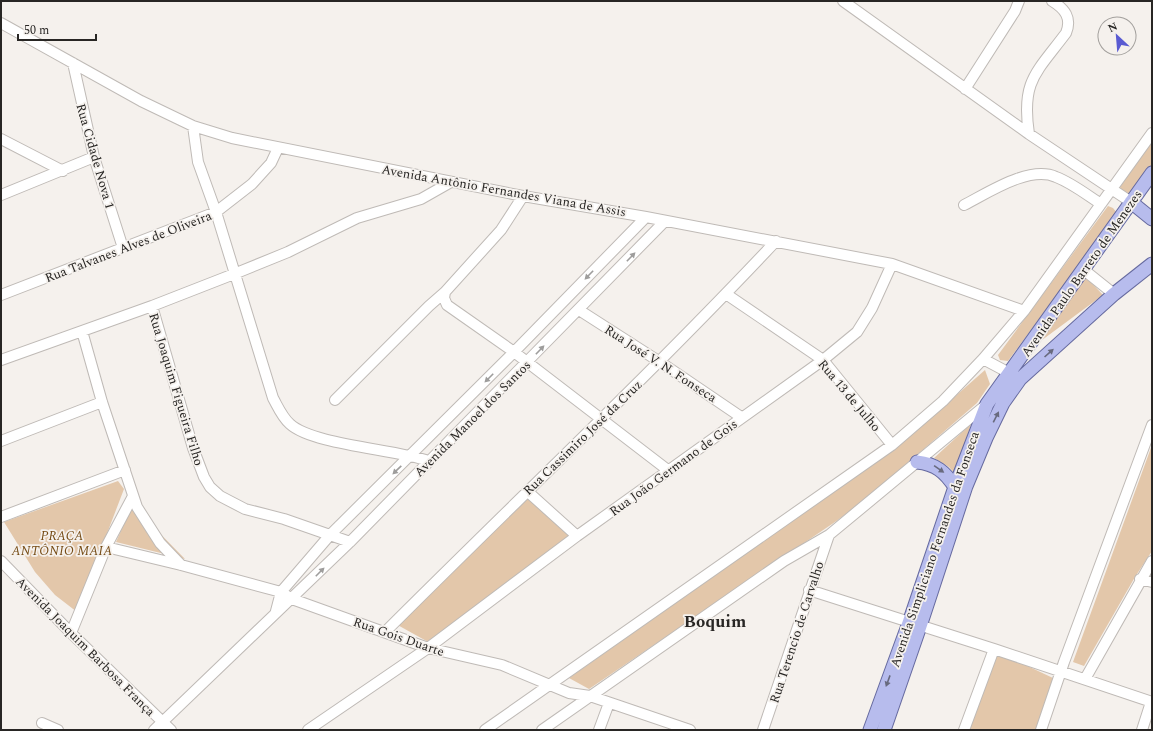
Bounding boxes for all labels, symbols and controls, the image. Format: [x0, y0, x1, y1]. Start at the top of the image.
scale bar [18, 16, 96, 42]
north arrow [1097, 16, 1137, 56]
text: N [1105, 18, 1121, 37]
text: 50 m [24, 21, 49, 40]
street label: Rua Cidade Nova 1 [70, 101, 120, 212]
street label: Avenida Antônio Fernandes Viana de Assis [380, 160, 628, 222]
street label: Avenida Paulo Barreto de Menezes [1016, 186, 1147, 361]
street label: Rua Talvanes Alves de Oliveira [42, 206, 215, 288]
one-way arrow [626, 252, 635, 262]
one-way arrow [585, 270, 594, 280]
street label: Rua Joaquim Figueira Filho [143, 310, 209, 468]
street label: Rua José V. N. Fonseca [600, 320, 721, 408]
one-way arrow [535, 345, 545, 355]
one-way arrow [1044, 349, 1054, 358]
street label: Rua 13 de Julho [813, 355, 886, 436]
street label: Avenida Manoel dos Santos [410, 356, 536, 482]
one-way arrow [484, 373, 494, 383]
street label: Rua Cassimiro José da Cruz [519, 375, 647, 500]
one-way arrow [993, 411, 999, 423]
street label: Rua João Germano de Gois [605, 414, 742, 521]
street label: Avenida Simpliciano Fernandes da Fonseca [885, 428, 985, 670]
one-way arrow [392, 465, 402, 474]
one-way arrow [934, 465, 945, 473]
park label: PRAÇA ANTÔNIO MAIA [11, 526, 112, 561]
street label: Rua Terencio de Carvalho [765, 559, 829, 706]
one-way arrow [315, 567, 325, 577]
street label: Avenida Joaquim Barbosa França [11, 572, 160, 722]
district label: Boquim [684, 609, 746, 635]
street label: Rua Gois Duarte [350, 612, 447, 662]
one-way arrow [884, 676, 890, 688]

